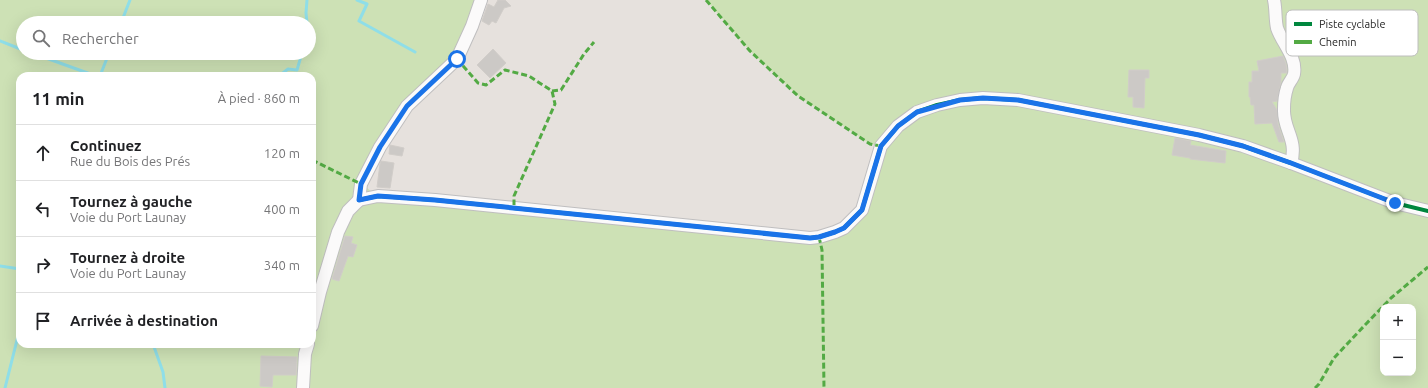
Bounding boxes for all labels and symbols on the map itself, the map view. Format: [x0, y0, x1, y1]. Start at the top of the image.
legend [1286, 10, 1418, 56]
text: Piste cyclable [1319, 18, 1386, 30]
text: Chemin [1319, 36, 1357, 48]
route start [448, 50, 466, 68]
route end [1386, 194, 1404, 212]

